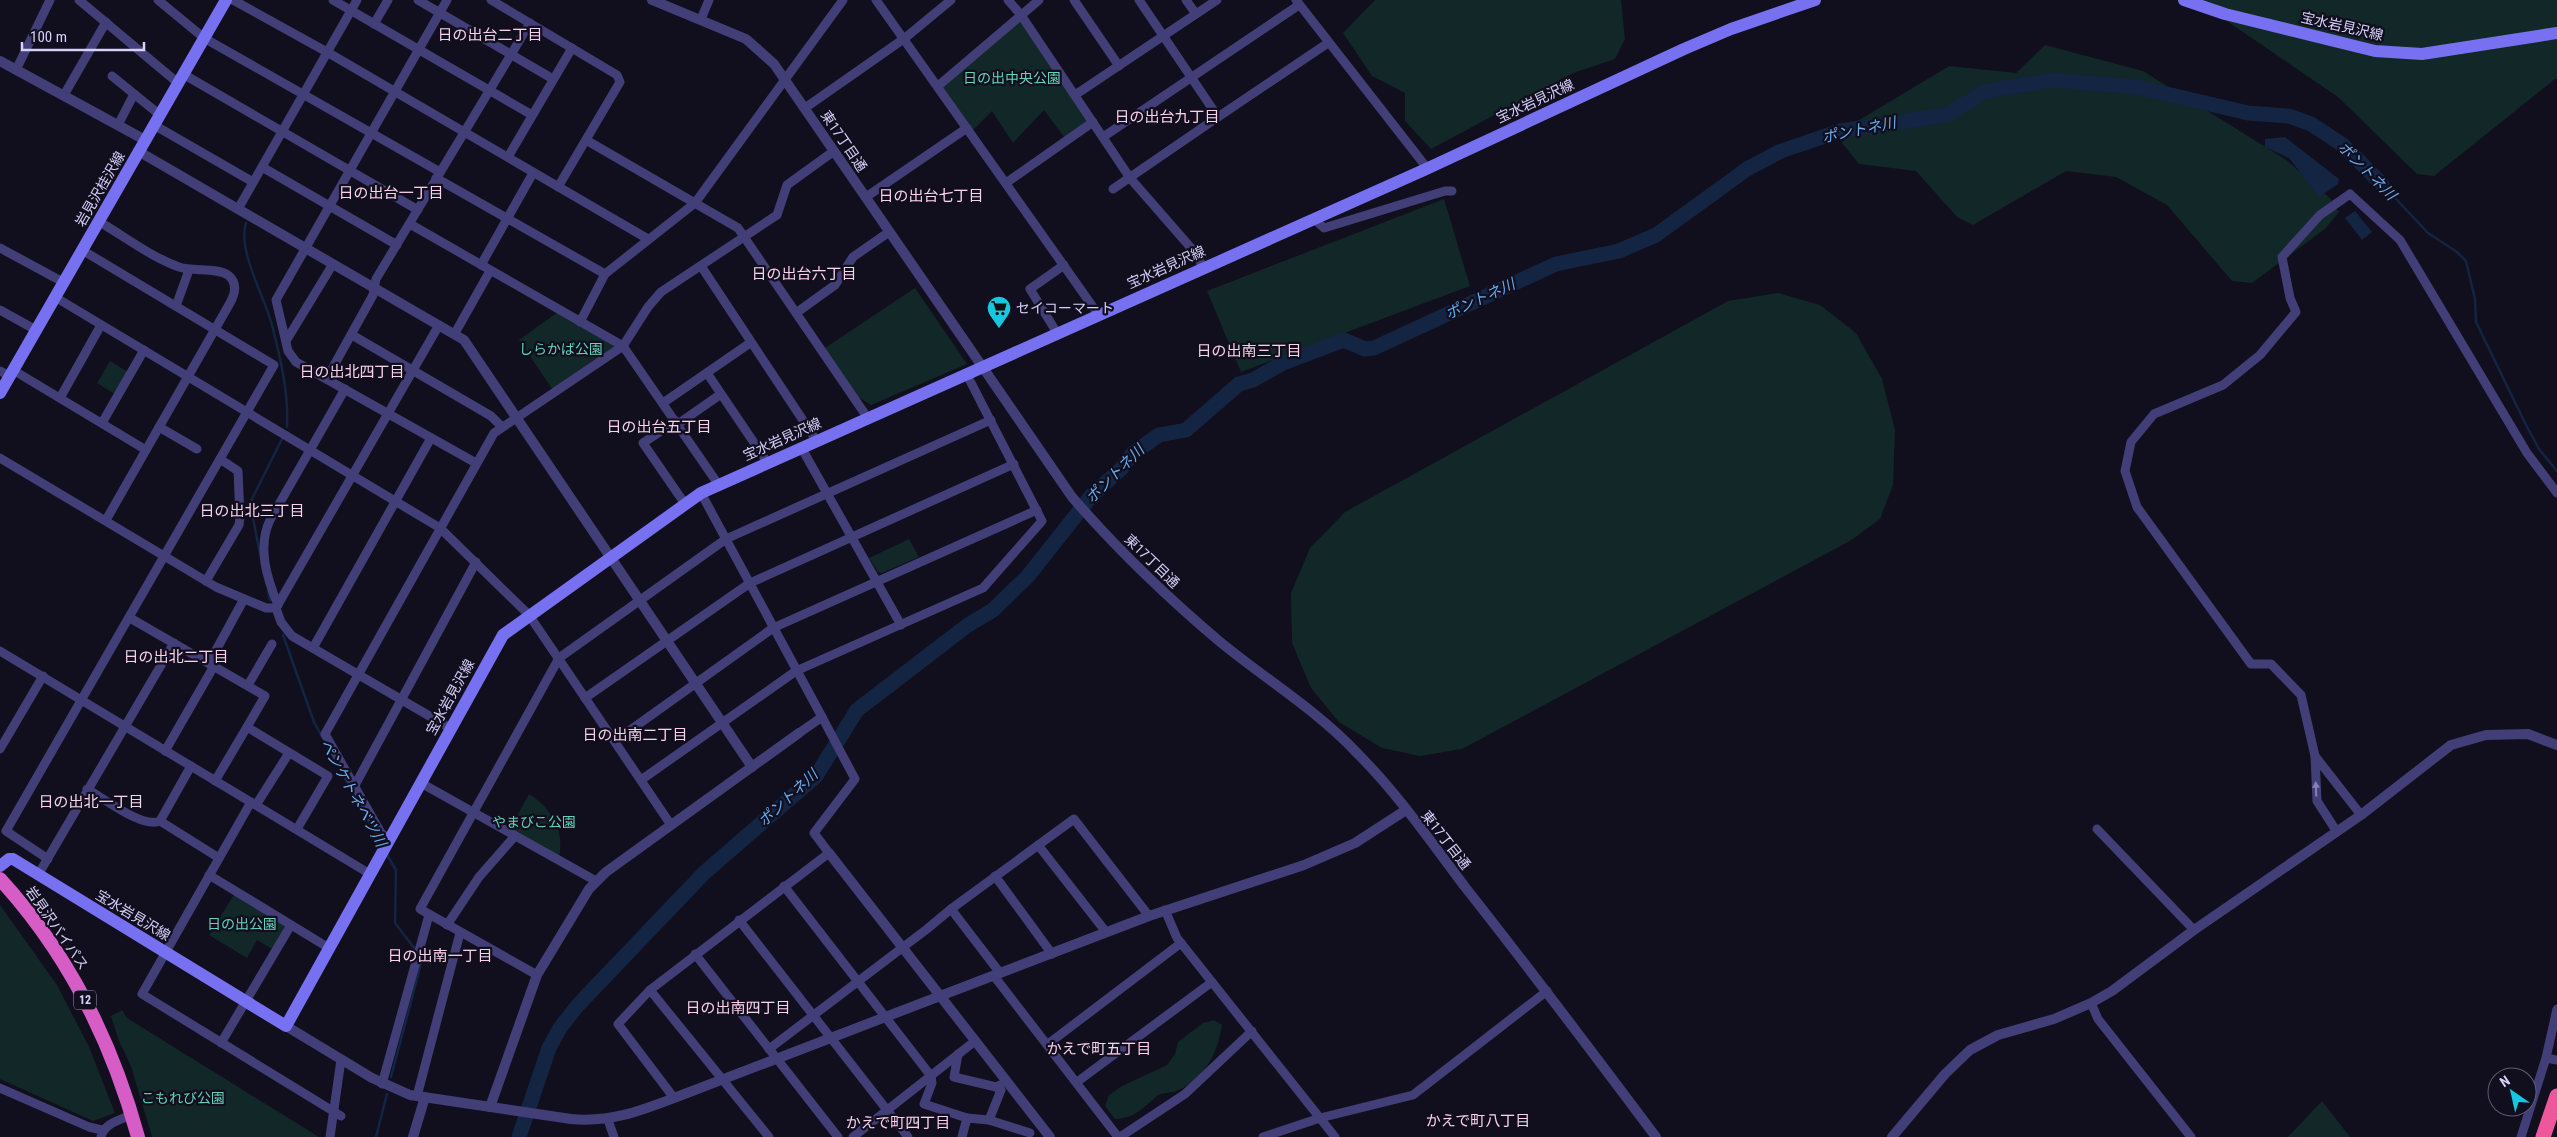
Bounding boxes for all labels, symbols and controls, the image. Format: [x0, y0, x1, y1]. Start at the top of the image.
street label: 宝水岩見沢線 [2299, 9, 2385, 43]
scale bar [22, 20, 145, 52]
district label: 日の出台二丁目 [437, 26, 543, 44]
text: 100 m [30, 28, 67, 46]
park label: 日の出中央公園 [963, 70, 1061, 86]
street label: 宝水岩見沢線 [1494, 76, 1576, 126]
street label: 東17丁目通 [818, 108, 870, 174]
district label: 日の出台九丁目 [1114, 108, 1220, 126]
water label: ポントネ川 [1820, 113, 1900, 147]
water label: ポントネ川 [2334, 138, 2401, 205]
street label: 岩見沢桂沢線 [72, 149, 128, 229]
district label: 日の出台一丁目 [338, 184, 444, 202]
district label: 日の出台七丁目 [878, 187, 984, 205]
street label: 宝水岩見沢線 [1124, 243, 1208, 291]
district label: 日の出台六丁目 [751, 265, 857, 283]
water label: ポントネ川 [1442, 274, 1520, 323]
supermarket icon: セイコーマート [986, 295, 1012, 329]
place label: セイコーマート [1016, 300, 1114, 316]
park label: しらかば公園 [519, 341, 603, 357]
district label: 日の出南三丁目 [1196, 342, 1302, 360]
district label: 日の出北四丁目 [299, 363, 405, 381]
street label: 宝水岩見沢線 [740, 415, 824, 463]
district label: 日の出台五丁目 [606, 418, 712, 436]
water label: ポントネ川 [1082, 440, 1149, 507]
district label: 日の出北三丁目 [199, 502, 305, 520]
street label: 東17丁目通 [1121, 531, 1183, 591]
district label: 日の出北二丁目 [123, 648, 229, 666]
street label: 宝水岩見沢線 [423, 656, 477, 738]
district label: 日の出南二丁目 [582, 726, 688, 744]
water label: ペンケトネベツ川 [316, 736, 391, 852]
water label: ポントネ川 [754, 764, 823, 830]
one-way arrow [2312, 781, 2320, 797]
district label: 日の出北一丁目 [38, 793, 144, 811]
street label: 東17丁目通 [1418, 808, 1474, 872]
park label: やまびこ公園 [492, 814, 576, 830]
street label: 岩見沢バイパス [22, 883, 92, 973]
street label: 宝水岩見沢線 [93, 887, 173, 943]
park label: 日の出公園 [207, 916, 277, 932]
district label: 日の出南一丁目 [387, 947, 493, 965]
road number: 12 [74, 990, 96, 1010]
district label: 日の出南四丁目 [685, 999, 791, 1017]
district label: かえで町五丁目 [1047, 1040, 1151, 1058]
north arrow [2487, 1067, 2537, 1117]
text: N [2497, 1072, 2513, 1090]
park label: こもれび公園 [141, 1090, 225, 1106]
district label: かえで町八丁目 [1426, 1112, 1530, 1130]
district label: かえで町四丁目 [846, 1114, 950, 1132]

